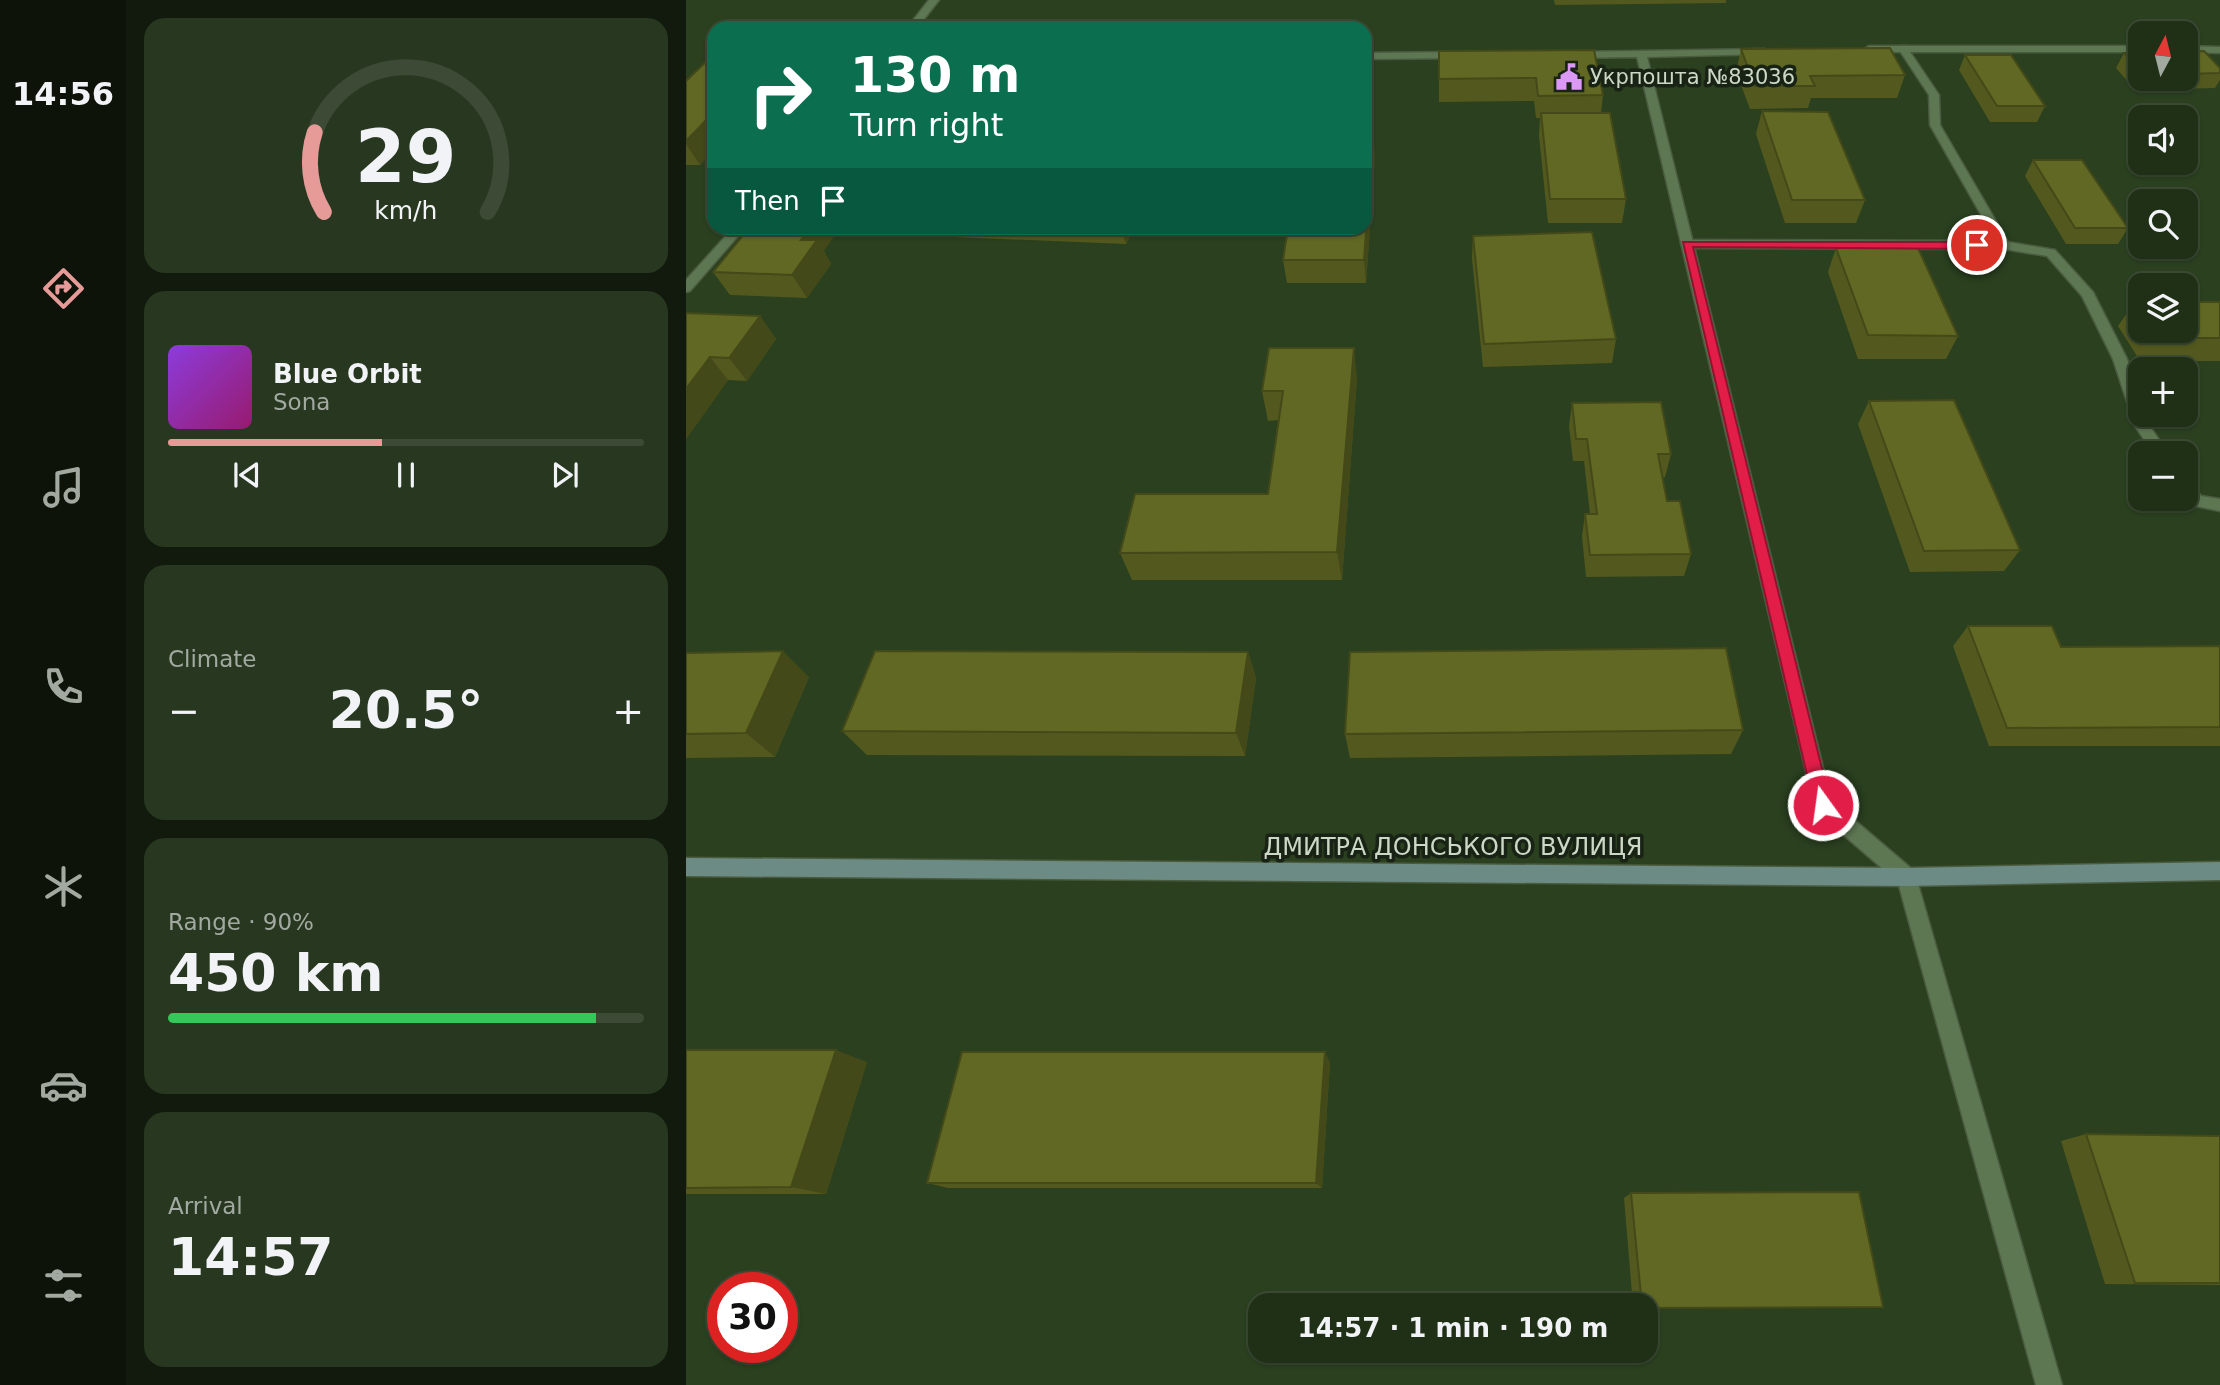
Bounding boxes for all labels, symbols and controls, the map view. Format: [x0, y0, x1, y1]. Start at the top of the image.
north arrow [2128, 21, 2198, 91]
map controls [2128, 21, 2198, 511]
text: 130 m [850, 47, 1020, 104]
icon: right [735, 49, 826, 140]
public building icon: Укрпошта №83036 [1554, 62, 1584, 92]
place label: Укрпошта №83036 [1590, 65, 1795, 89]
text: 14:56 [12, 75, 114, 113]
button: sound [2128, 105, 2198, 175]
text: Turn right [850, 106, 1003, 144]
text: 29 [355, 114, 457, 199]
icon: arrive [814, 182, 852, 220]
text: Then [735, 186, 800, 216]
button: search [2128, 189, 2198, 259]
text: km/h [374, 196, 438, 225]
pin [1947, 215, 2007, 275]
icon: arrive [1958, 226, 1996, 264]
icon: directions [39, 264, 88, 313]
button: layers [2128, 273, 2198, 343]
button: + [2128, 357, 2198, 427]
text: Blue Orbit [273, 359, 422, 389]
text: Sona [273, 389, 330, 415]
button: − [2128, 441, 2198, 511]
icon: previous [228, 456, 266, 494]
icon: pause [387, 456, 425, 494]
icon: next [546, 456, 584, 494]
icon: music [39, 463, 88, 512]
text: Climate [168, 646, 257, 672]
icon: phone [39, 662, 88, 711]
text: 20.5° [329, 680, 483, 740]
text: − [168, 689, 200, 733]
text: + [612, 689, 644, 733]
position arrow [1786, 768, 1860, 842]
street label: ДМИТРА ДОНСЬКОГО ВУЛИЦЯ [1264, 833, 1642, 861]
icon: climate [39, 862, 88, 911]
text: Range · 90% [168, 909, 314, 935]
text: 450 km [168, 943, 383, 1003]
icon: car [39, 1061, 88, 1110]
text: Arrival [168, 1193, 243, 1219]
text: 14:57 [168, 1227, 334, 1287]
icon: filters [39, 1261, 88, 1310]
speed limit sign: 30 [707, 1272, 798, 1363]
text: 14:57 · 1 min · 190 m [1298, 1313, 1608, 1343]

